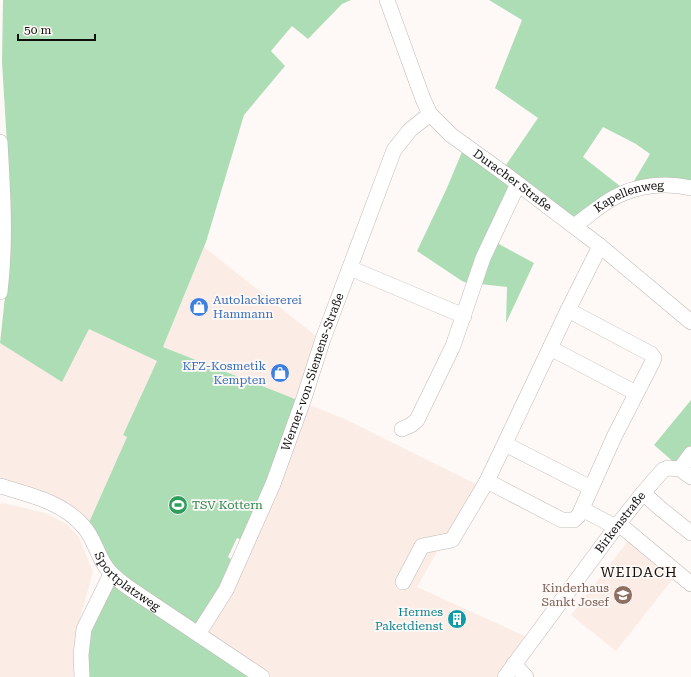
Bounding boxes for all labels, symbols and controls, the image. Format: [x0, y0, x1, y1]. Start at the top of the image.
scale bar [18, 16, 95, 42]
text: 50 m [24, 23, 51, 37]
street label: Duracher Straße [471, 146, 555, 214]
street label: Kapellenweg [591, 178, 664, 215]
street label: Werner-von-Siemens-Straße [279, 291, 347, 453]
place label: Autolackiererei Hammann [213, 293, 302, 321]
shop icon: Autolackiererei Hammann [188, 296, 210, 318]
place label: KFZ-Kosmetik Kempten [182, 359, 266, 387]
shop icon: KFZ-Kosmetik Kempten [269, 362, 291, 384]
street label: Birkenstraße [592, 488, 649, 556]
sports icon: TSV Kottern [167, 494, 189, 516]
place label: TSV Kottern [192, 498, 263, 512]
street label: Sportplatzweg [92, 550, 163, 614]
district label: WEIDACH [600, 564, 678, 580]
place label: Kinderhaus Sankt Josef [542, 581, 609, 609]
school or university icon: Kinderhaus Sankt Josef [612, 584, 634, 606]
place label: Hermes Paketdienst [375, 605, 444, 633]
building icon: Hermes Paketdienst [446, 608, 468, 630]

